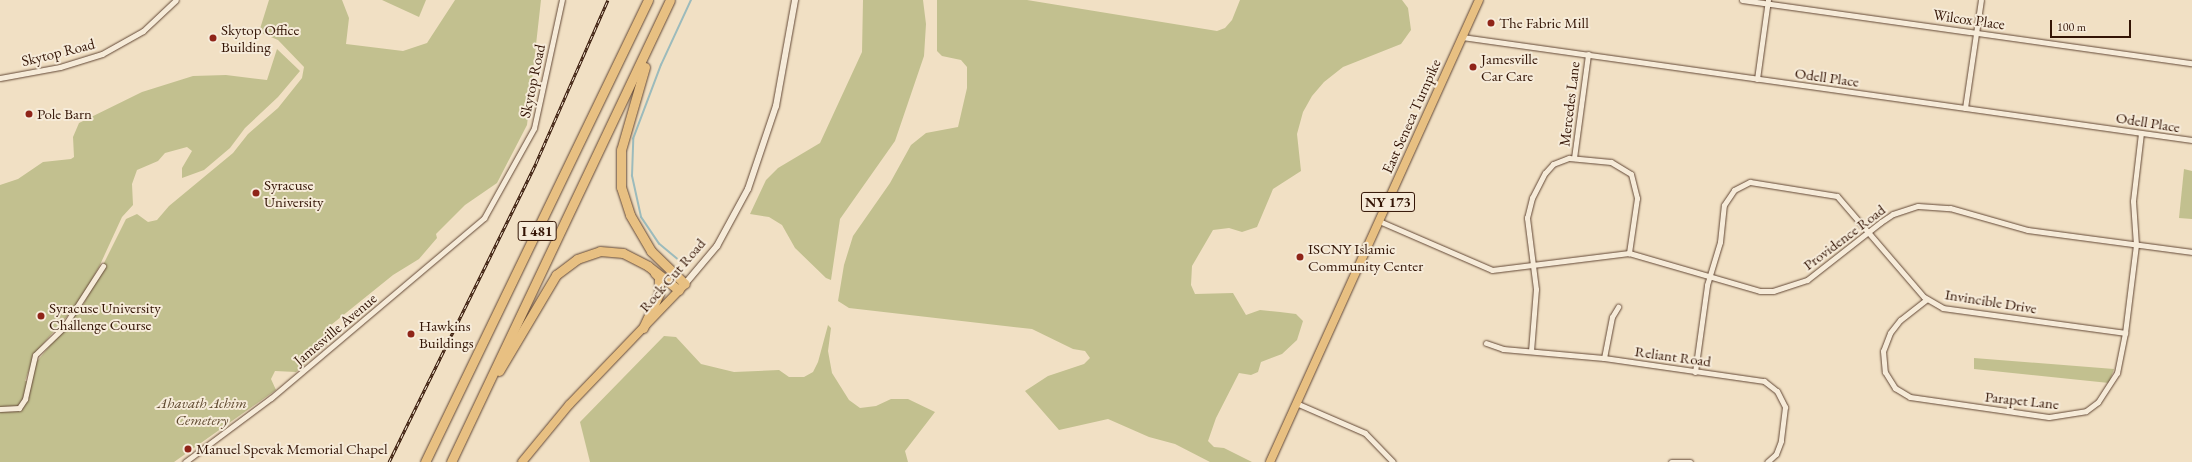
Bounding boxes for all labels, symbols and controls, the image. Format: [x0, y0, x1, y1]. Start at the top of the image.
street label: Wilcox Place [1932, 5, 2006, 33]
scale bar [2052, 12, 2133, 38]
place label: The Fabric Mill [1499, 14, 1589, 32]
marker: The Fabric Mill [1486, 18, 1496, 28]
text: 100 m [2057, 19, 2086, 35]
place label: Skytop Office Building [221, 20, 299, 55]
marker: Skytop Office Building [208, 33, 218, 43]
street label: Skytop Road [19, 34, 97, 70]
street label: Skytop Road [515, 42, 549, 120]
place label: Jamesville Car Care [1481, 49, 1538, 84]
street label: East Seneca Turnpike [1378, 56, 1444, 176]
street label: Mercedes Lane [1555, 61, 1583, 147]
marker: Jamesville Car Care [1468, 62, 1478, 72]
street label: Odell Place [1794, 64, 1860, 90]
place label: Pole Barn [37, 105, 92, 123]
street label: Odell Place [2115, 108, 2181, 136]
marker: Pole Barn [24, 109, 34, 119]
place label: Syracuse University [264, 175, 324, 210]
marker: Syracuse University [251, 188, 261, 198]
road number: NY 173 [1360, 190, 1416, 214]
street label: Providence Road [1799, 200, 1889, 274]
road number: I 481 [517, 219, 557, 243]
street label: Rock Cut Road [635, 234, 709, 316]
place label: ISCNY Islamic Community Center [1308, 239, 1423, 274]
marker: ISCNY Islamic Community Center [1295, 252, 1305, 262]
street label: Invincible Drive [1944, 285, 2038, 317]
street label: Jamesville Avenue [290, 289, 380, 369]
place label: Syracuse University Challenge Course [49, 298, 161, 333]
marker: Syracuse University Challenge Course [36, 311, 46, 321]
place label: Hawkins Buildings [419, 316, 474, 351]
marker: Hawkins Buildings [406, 329, 416, 339]
street label: Reliant Road [1634, 342, 1712, 370]
street label: Parapet Lane [1984, 387, 2060, 413]
park label: Ahavath Achim Cemetery [157, 393, 247, 428]
place label: Manuel Spevak Memorial Chapel [196, 440, 387, 458]
marker: Manuel Spevak Memorial Chapel [183, 444, 193, 454]

